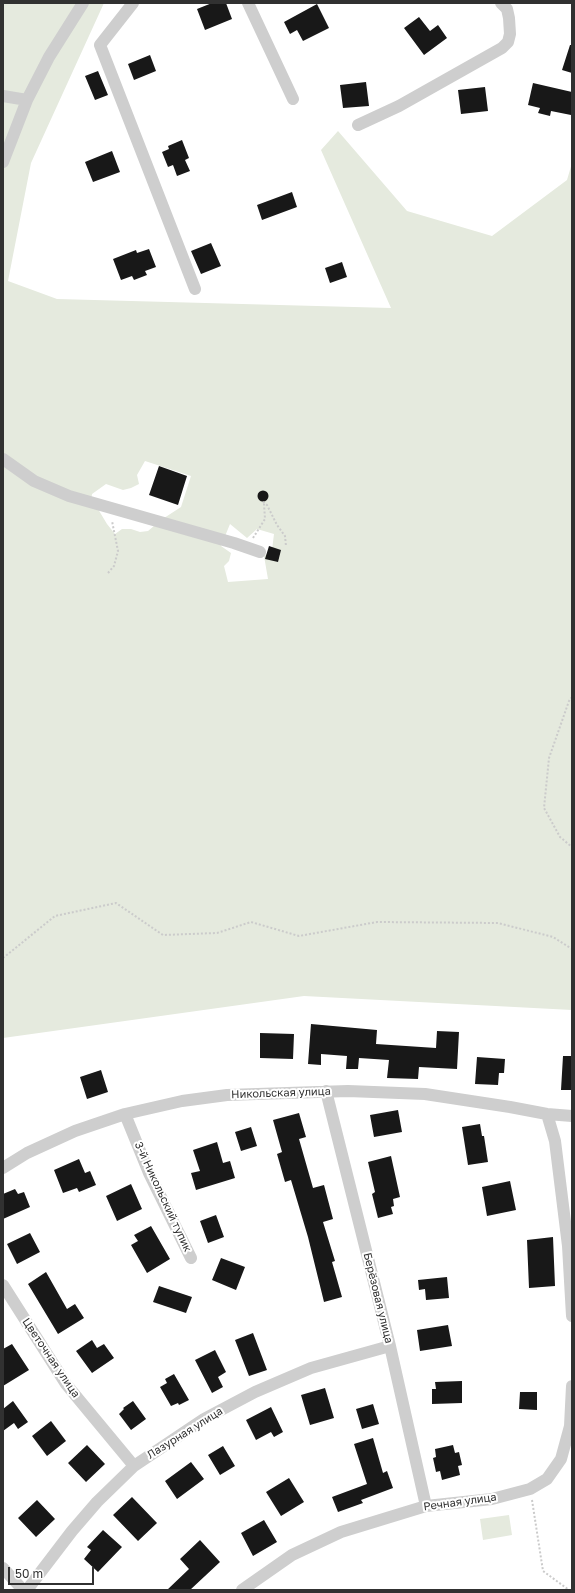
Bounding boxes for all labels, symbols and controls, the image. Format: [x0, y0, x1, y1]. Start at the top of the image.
street label: Никольская улица [231, 1085, 331, 1101]
street label: 3-й Никольский тупик [132, 1140, 194, 1254]
street label: Берёзовая улица [360, 1251, 396, 1345]
street label: Цветочная улица [20, 1316, 82, 1400]
street label: Лазурная улица [145, 1404, 225, 1462]
street label: Речная улица [423, 1490, 497, 1514]
scale bar [10, 1559, 96, 1585]
text: 50 m [15, 1566, 43, 1581]

